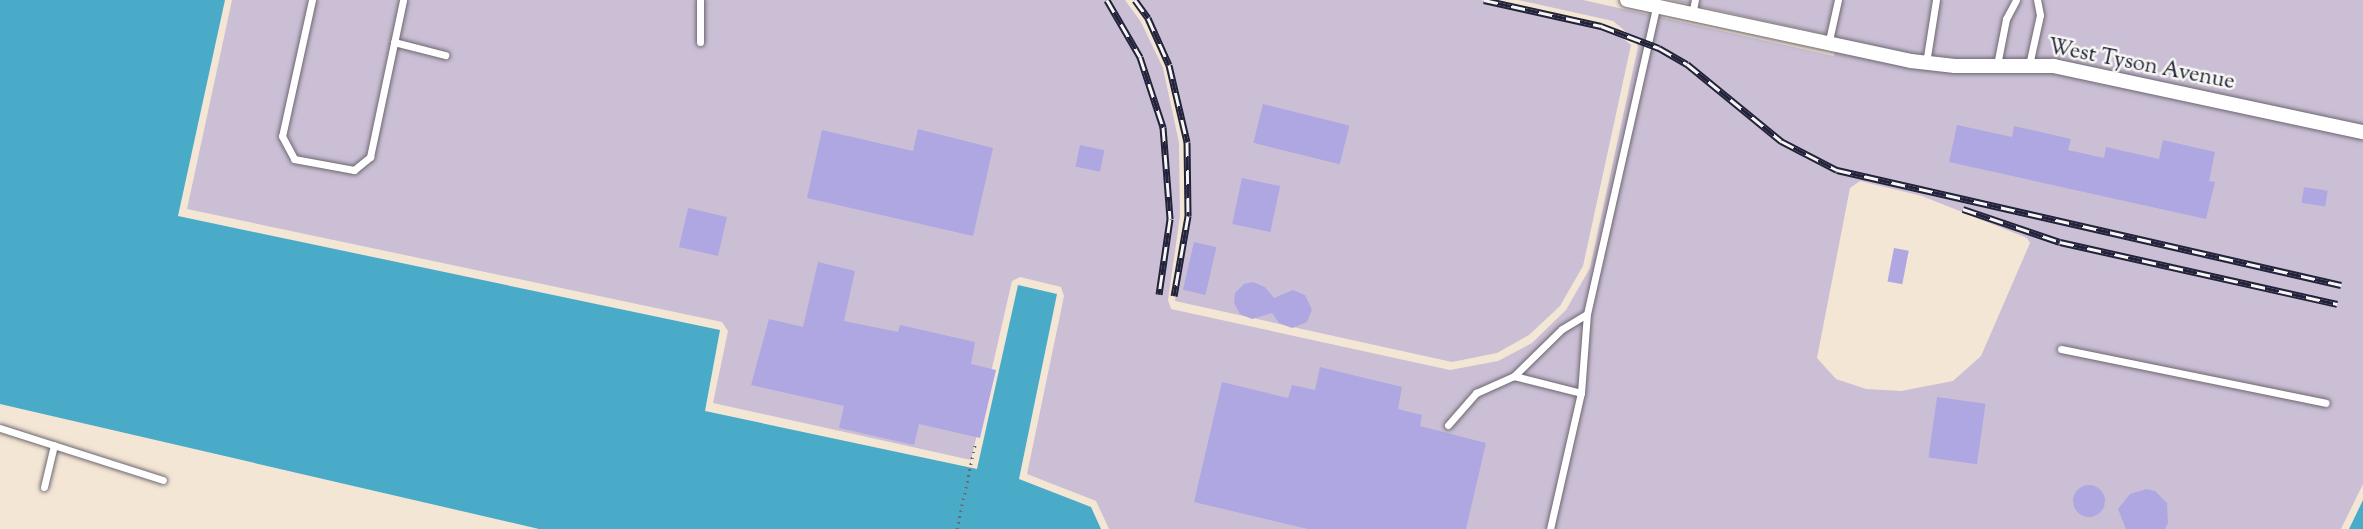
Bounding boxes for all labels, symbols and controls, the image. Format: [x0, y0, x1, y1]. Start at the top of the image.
street label: West Tyson Avenue [2045, 35, 2237, 97]

